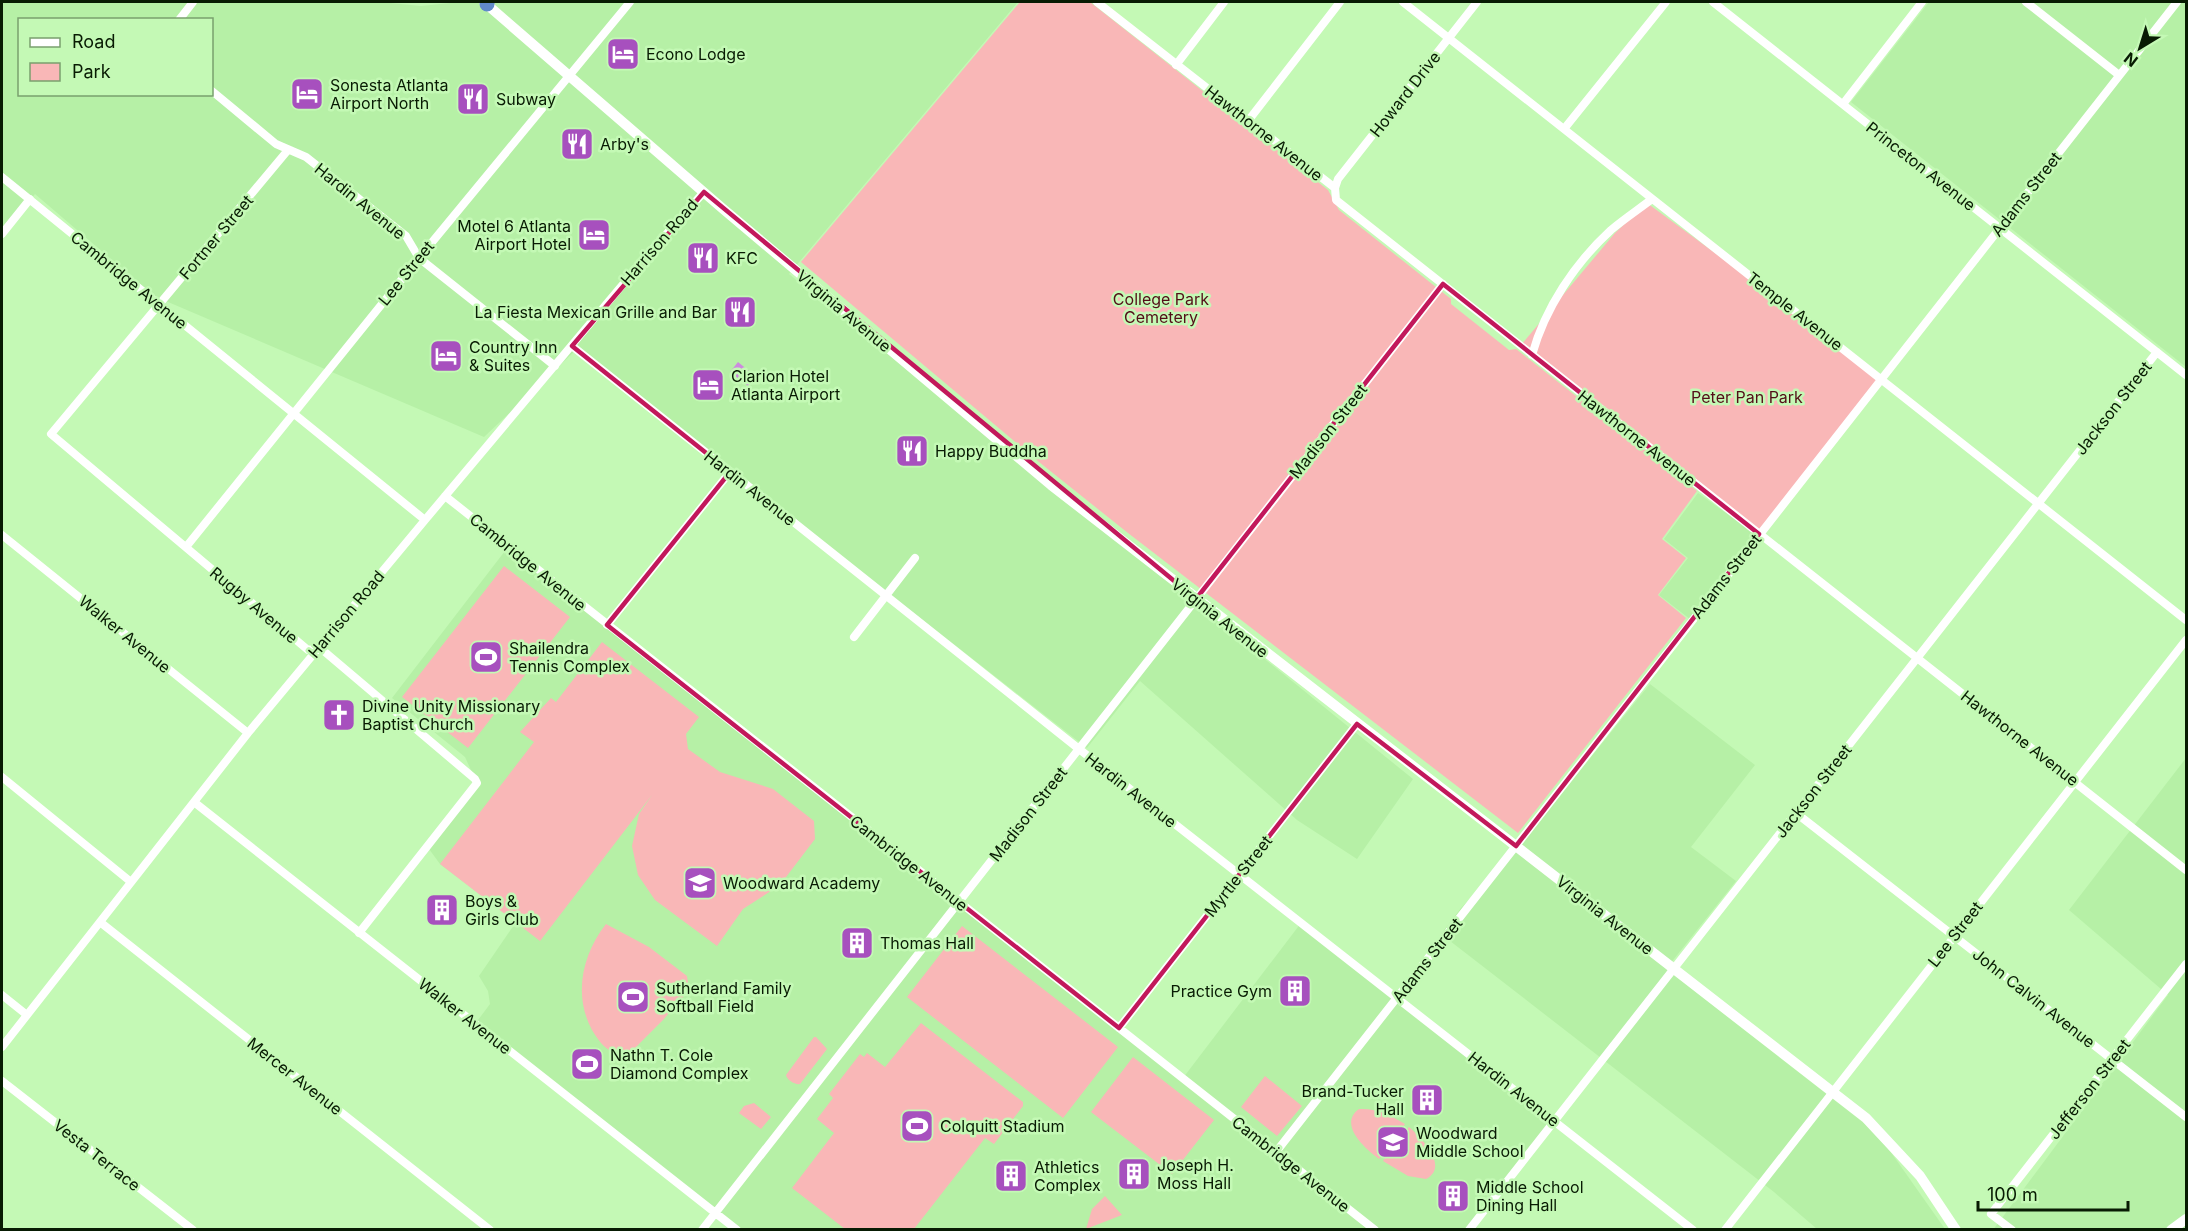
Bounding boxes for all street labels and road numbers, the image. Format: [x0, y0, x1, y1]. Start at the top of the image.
street label: Howard Drive [1365, 47, 1445, 141]
street label: Hawthorne Avenue [1201, 81, 1327, 185]
street label: Princeton Avenue [1862, 117, 1980, 215]
street label: Adams Street [1987, 148, 2065, 240]
street label: Hardin Avenue [311, 158, 409, 244]
street label: Fortner Street [175, 191, 257, 283]
street label: Harrison Road [616, 195, 702, 289]
street label: Cambridge Avenue [67, 227, 191, 333]
street label: Lee Street [374, 237, 438, 309]
street label: Virginia Avenue [793, 266, 895, 356]
street label: Temple Avenue [1743, 267, 1847, 355]
street label: Jackson Street [2070, 357, 2156, 459]
street label: Madison Street [1285, 380, 1371, 482]
street label: Hawthorne Avenue [1574, 386, 1700, 490]
street label: Hardin Avenue [700, 446, 800, 530]
street label: Cambridge Avenue [466, 509, 590, 615]
street label: Adams Street [1687, 530, 1765, 622]
street label: Rugby Avenue [206, 562, 302, 648]
street label: Harrison Road [304, 566, 388, 662]
street label: Virginia Avenue [1168, 574, 1272, 662]
street label: Walker Avenue [75, 591, 175, 677]
street label: Hawthorne Avenue [1957, 686, 2083, 790]
street label: Jackson Street [1770, 740, 1856, 842]
street label: Hardin Avenue [1081, 748, 1181, 832]
street label: Madison Street [985, 763, 1071, 865]
street label: Cambridge Avenue [846, 811, 972, 915]
street label: Myrtle Street [1200, 831, 1276, 921]
street label: Virginia Avenue [1553, 871, 1657, 959]
street label: Lee Street [1923, 897, 1987, 971]
street label: Adams Street [1388, 914, 1466, 1006]
street label: John Calvin Avenue [1969, 944, 2099, 1052]
street label: Walker Avenue [415, 974, 515, 1058]
street label: Mercer Avenue [244, 1033, 346, 1119]
street label: Jefferson Street [2044, 1035, 2134, 1143]
street label: Hardin Avenue [1464, 1047, 1564, 1131]
street label: Cambridge Avenue [1228, 1112, 1354, 1216]
street label: Vesta Terrace [49, 1115, 145, 1195]

